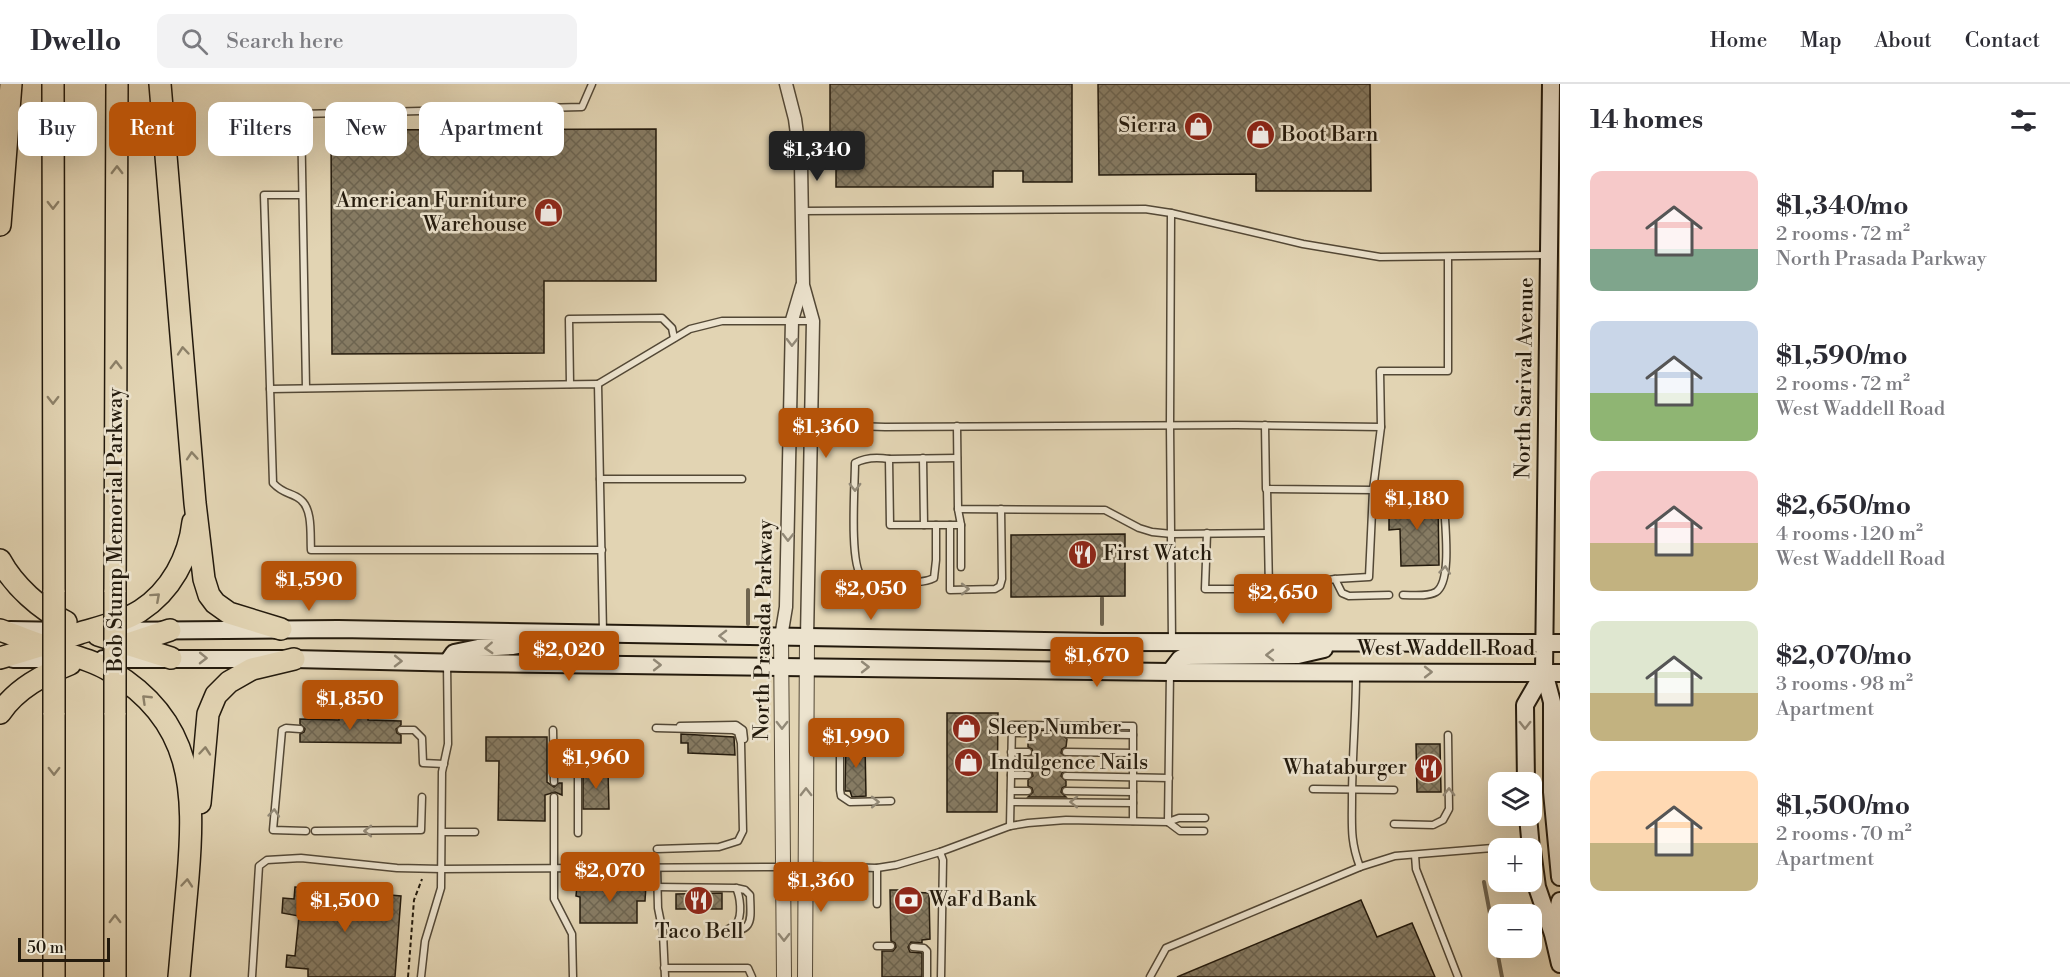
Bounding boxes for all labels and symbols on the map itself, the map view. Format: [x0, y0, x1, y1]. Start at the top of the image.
shop icon: Sierra [1182, 110, 1214, 142]
place label: Sierra [1118, 113, 1177, 139]
shop icon: Boot Barn [1244, 119, 1276, 151]
place label: Boot Barn [1280, 122, 1379, 148]
pin: $1,340 [768, 131, 866, 182]
one-way arrow [111, 166, 123, 175]
place label: American Furniture Warehouse [335, 188, 527, 238]
shop icon: American Furniture Warehouse [532, 197, 564, 229]
one-way arrow [47, 201, 59, 210]
street label: North Sarival Avenue [1510, 277, 1540, 479]
one-way arrow [786, 338, 798, 347]
one-way arrow [177, 347, 190, 356]
one-way arrow [110, 361, 122, 370]
street label: Bob Stump Memorial Parkway [103, 387, 129, 673]
one-way arrow [47, 396, 60, 405]
pin: $1,360 [777, 408, 875, 459]
one-way arrow [185, 452, 198, 461]
pin: $1,180 [1368, 480, 1466, 531]
one-way arrow [849, 482, 861, 491]
street label: North Prasada Parkway [749, 519, 779, 741]
one-way arrow [781, 533, 794, 542]
restaurant icon: First Watch [1066, 538, 1098, 570]
place label: First Watch [1103, 541, 1213, 567]
pin: $1,590 [260, 561, 358, 612]
one-way arrow [1438, 565, 1451, 574]
pin: $2,050 [822, 570, 920, 621]
pin: $2,650 [1234, 574, 1332, 625]
one-way arrow [961, 583, 970, 596]
one-way arrow [150, 593, 160, 604]
one-way arrow [718, 630, 727, 642]
pin: $2,020 [520, 631, 618, 682]
street label: West Waddell Road [1356, 636, 1535, 662]
pin: $1,670 [1048, 637, 1146, 688]
one-way arrow [485, 641, 494, 654]
one-way arrow [1266, 649, 1275, 661]
one-way arrow [199, 652, 208, 664]
one-way arrow [394, 655, 403, 667]
one-way arrow [653, 659, 662, 671]
one-way arrow [861, 661, 870, 673]
one-way arrow [1423, 666, 1432, 678]
pin: $1,850 [301, 680, 399, 731]
one-way arrow [142, 696, 153, 707]
shop icon: Sleep Number [951, 712, 983, 744]
place label: Sleep Number [988, 715, 1121, 741]
pin: $1,990 [807, 718, 905, 769]
one-way arrow [776, 720, 788, 729]
one-way arrow [1519, 721, 1531, 730]
pin: $1,960 [547, 739, 645, 790]
one-way arrow [198, 747, 211, 756]
shop icon: Indulgence Nails [953, 747, 985, 779]
place label: Indulgence Nails [990, 750, 1148, 776]
restaurant icon: Whataburger [1412, 752, 1444, 784]
place label: Whataburger [1282, 755, 1407, 781]
one-way arrow [48, 767, 60, 776]
one-way arrow [800, 787, 812, 796]
one-way arrow [1443, 788, 1455, 797]
one-way arrow [870, 796, 879, 808]
one-way arrow [1070, 796, 1079, 808]
one-way arrow [267, 809, 280, 818]
one-way arrow [364, 825, 373, 837]
pin: $2,070 [561, 852, 659, 903]
pin: $1,360 [772, 862, 870, 913]
one-way arrow [181, 879, 194, 888]
pin: $1,500 [296, 882, 394, 933]
bank icon: WaFd Bank [892, 884, 924, 916]
restaurant icon: Taco Bell [683, 885, 715, 917]
place label: WaFd Bank [928, 887, 1037, 913]
one-way arrow [109, 914, 121, 923]
place label: Taco Bell [655, 919, 743, 945]
one-way arrow [778, 932, 790, 941]
scale bar [18, 935, 110, 962]

